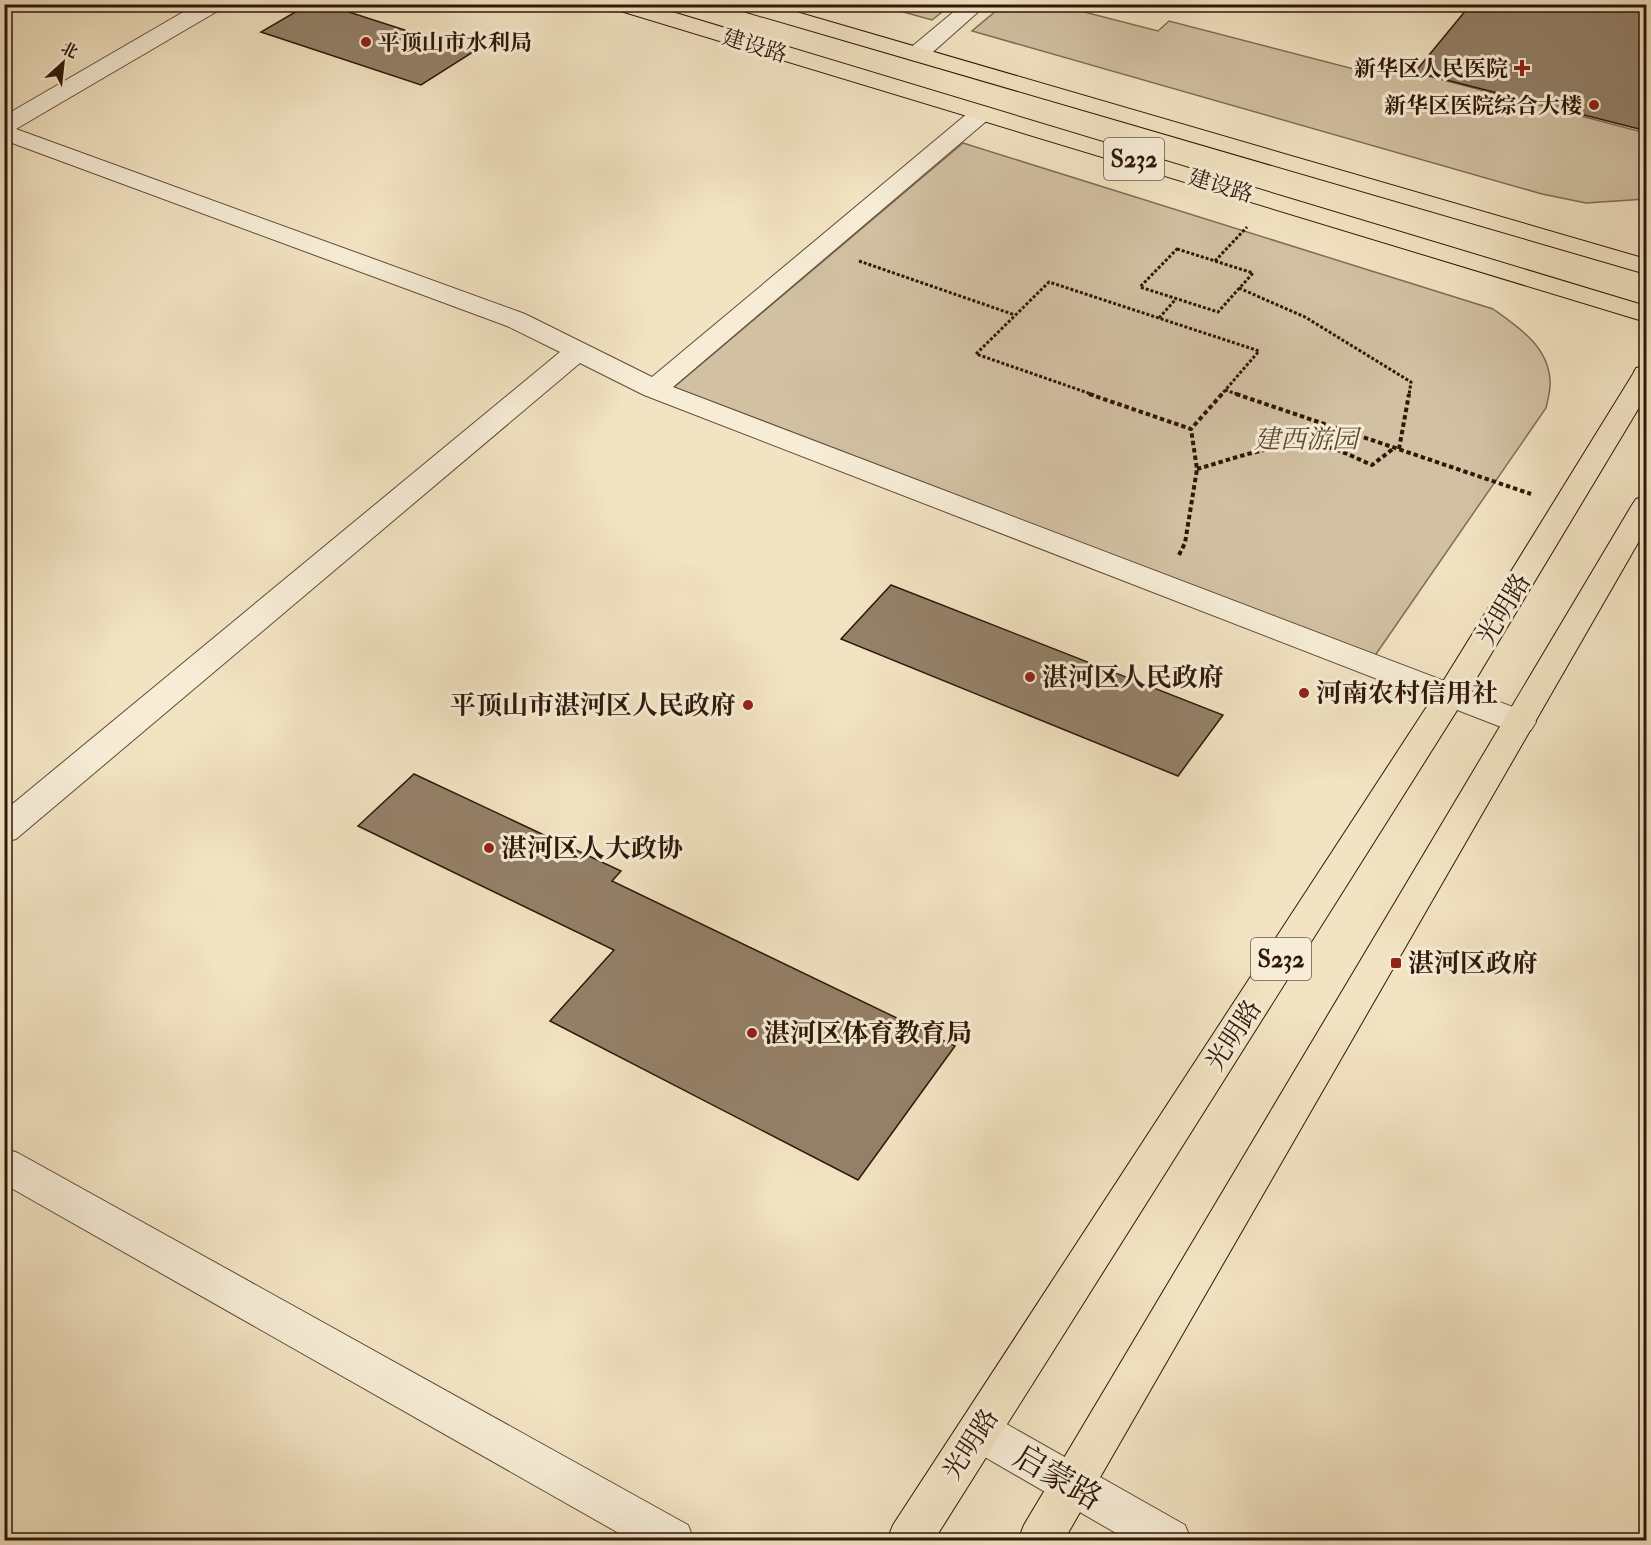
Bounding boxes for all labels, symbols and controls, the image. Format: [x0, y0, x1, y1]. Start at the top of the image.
street label: 建设路 [719, 23, 790, 69]
place label: 平顶山市水利局 [378, 29, 532, 57]
north arrow [33, 33, 93, 93]
marker: 平顶山市水利局 [359, 35, 373, 49]
text: 北 [58, 38, 81, 63]
place label: 新华区人民医院 [1354, 55, 1508, 83]
marker: 新华区人民医院 [1513, 59, 1531, 77]
place label: 新华区医院综合大楼 [1384, 92, 1582, 120]
marker: 新华区医院综合大楼 [1587, 98, 1601, 112]
road number: S232 [1104, 138, 1164, 180]
street label: 建设路 [1185, 163, 1256, 209]
park label: 建西游园 [1254, 424, 1362, 456]
street label: 光明路 [1470, 568, 1538, 651]
place label: 湛河区人民政府 [1042, 662, 1224, 694]
marker: 湛河区人民政府 [1023, 670, 1037, 684]
place label: 河南农村信用社 [1316, 678, 1498, 710]
marker: 河南农村信用社 [1297, 686, 1311, 700]
place label: 平顶山市湛河区人民政府 [450, 690, 736, 722]
marker: 平顶山市湛河区人民政府 [741, 698, 755, 712]
place label: 湛河区人大政协 [501, 833, 683, 865]
marker: 湛河区人大政协 [482, 841, 496, 855]
road number: S232 [1251, 938, 1311, 980]
place label: 湛河区政府 [1408, 948, 1538, 980]
marker: 湛河区政府 [1389, 956, 1403, 970]
street label: 光明路 [1199, 994, 1269, 1077]
place label: 湛河区体育教育局 [764, 1018, 972, 1050]
marker: 湛河区体育教育局 [745, 1026, 759, 1040]
street label: 光明路 [936, 1403, 1006, 1486]
street label: 启蒙路 [1006, 1437, 1109, 1519]

